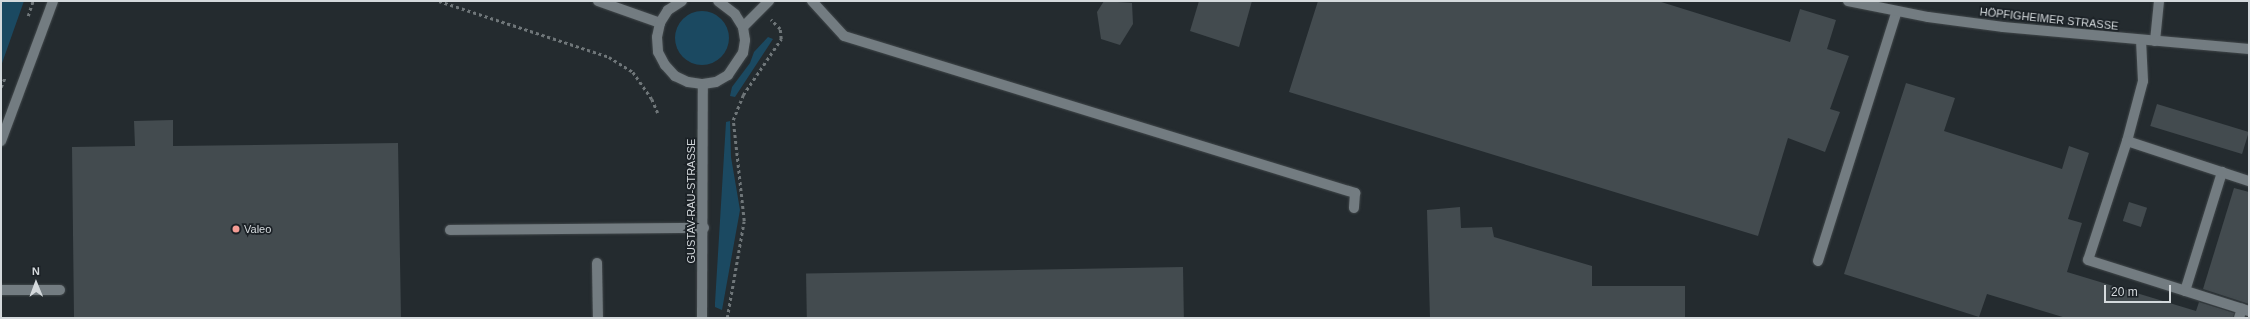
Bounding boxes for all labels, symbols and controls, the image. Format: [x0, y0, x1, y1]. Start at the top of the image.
street label: HÖPFIGHEIMER STRASSE [1979, 5, 2119, 33]
street label: GUSTAV-RAU-STRASSE [684, 139, 698, 263]
place label: Valeo [244, 222, 271, 236]
marker: Valeo [231, 224, 241, 234]
north arrow [16, 263, 56, 303]
text: N [32, 265, 40, 277]
scale bar [2106, 277, 2173, 303]
text: 20 m [2111, 285, 2138, 299]

